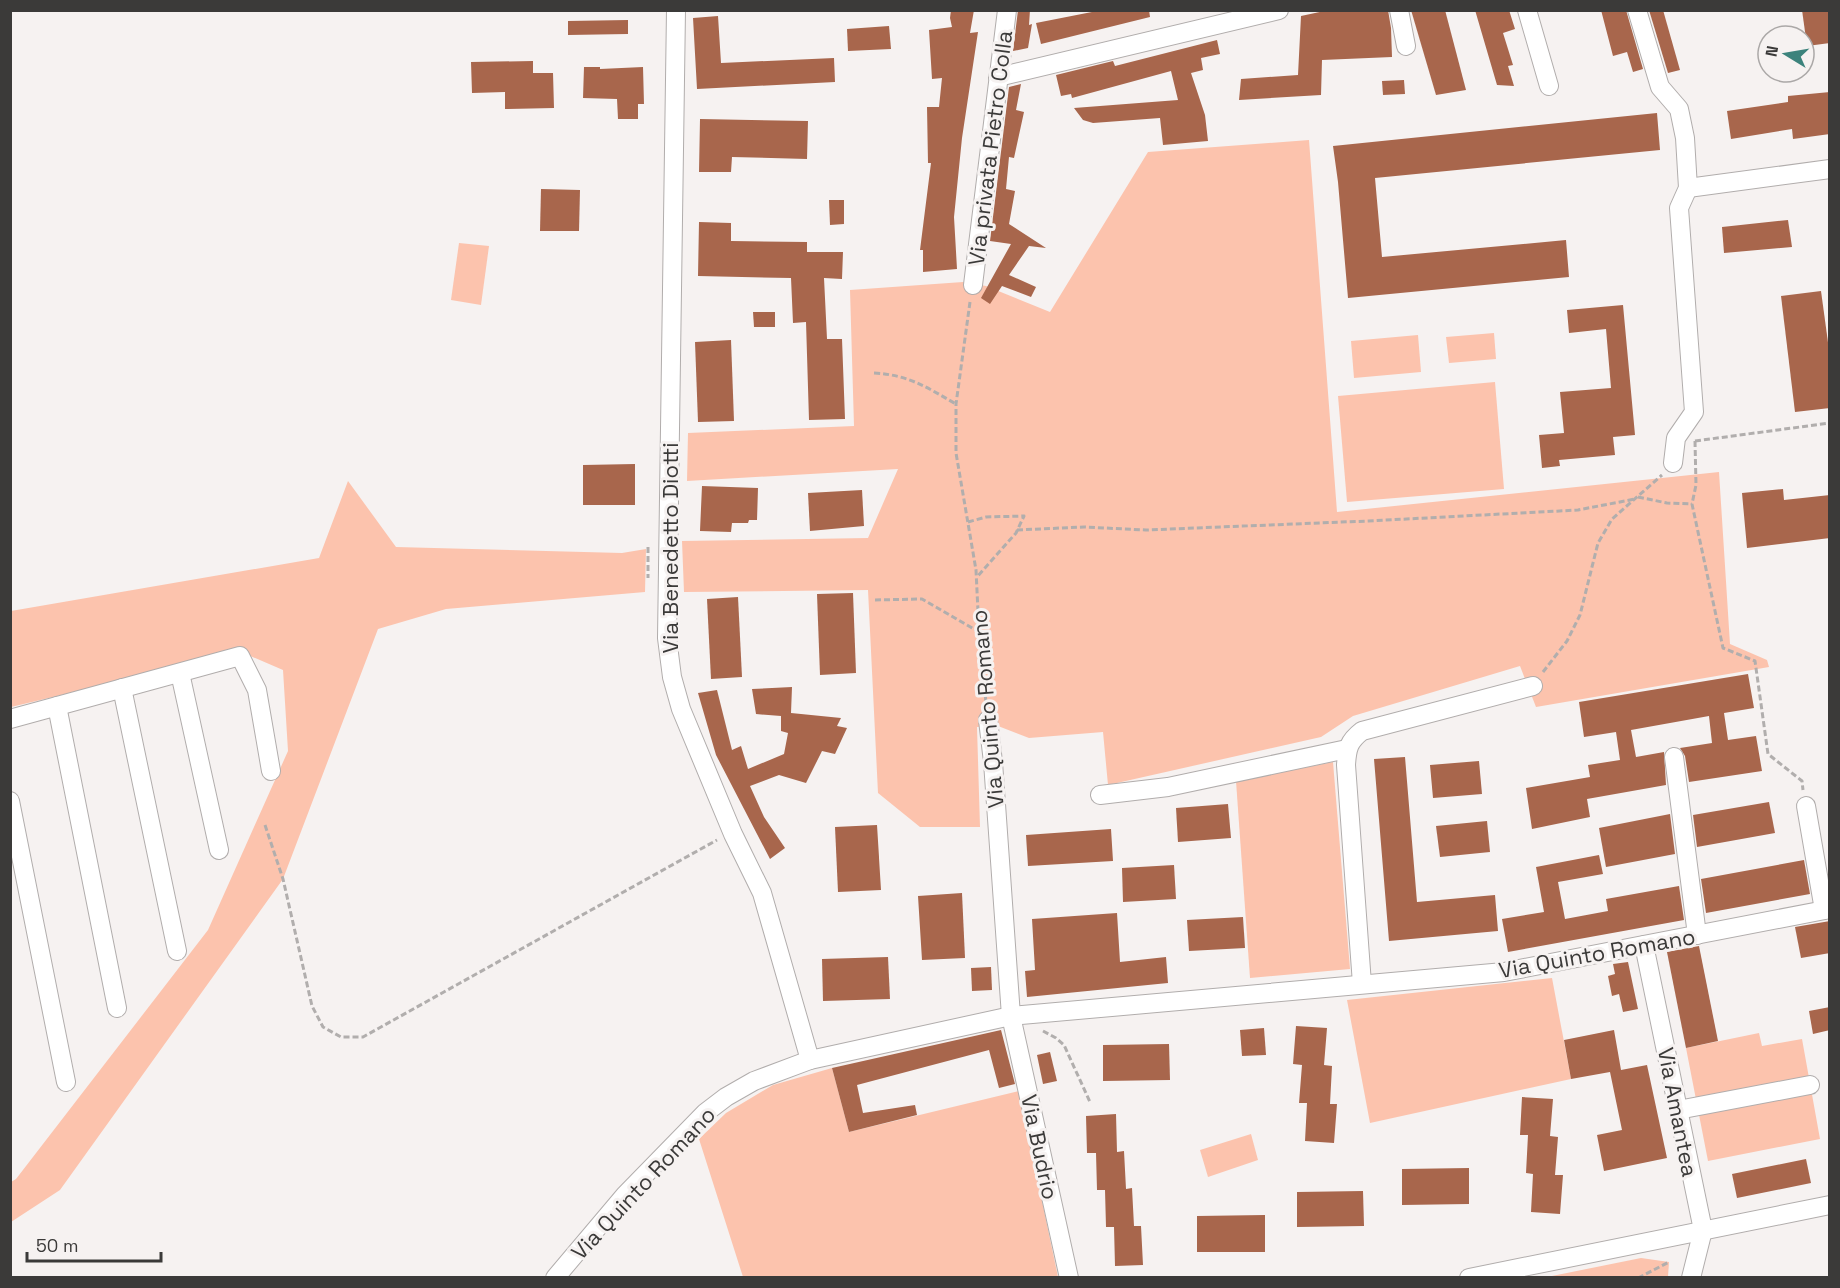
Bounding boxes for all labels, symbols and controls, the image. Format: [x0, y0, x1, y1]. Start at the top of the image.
north arrow [1756, 24, 1816, 84]
street label: Via privata Pietro Colla [962, 29, 1018, 267]
text: N [1760, 44, 1783, 59]
street label: Via Benedetto Diotti [656, 442, 684, 654]
street label: Via Quinto Romano [964, 609, 1010, 809]
street label: Via Quinto Romano [1496, 922, 1698, 984]
street label: Via Amantea [1652, 1045, 1704, 1179]
street label: Via Budrio [1015, 1092, 1065, 1202]
street label: Via Quinto Romano [565, 1101, 721, 1265]
scale bar [27, 1225, 160, 1263]
text: 50 m [36, 1234, 78, 1257]

